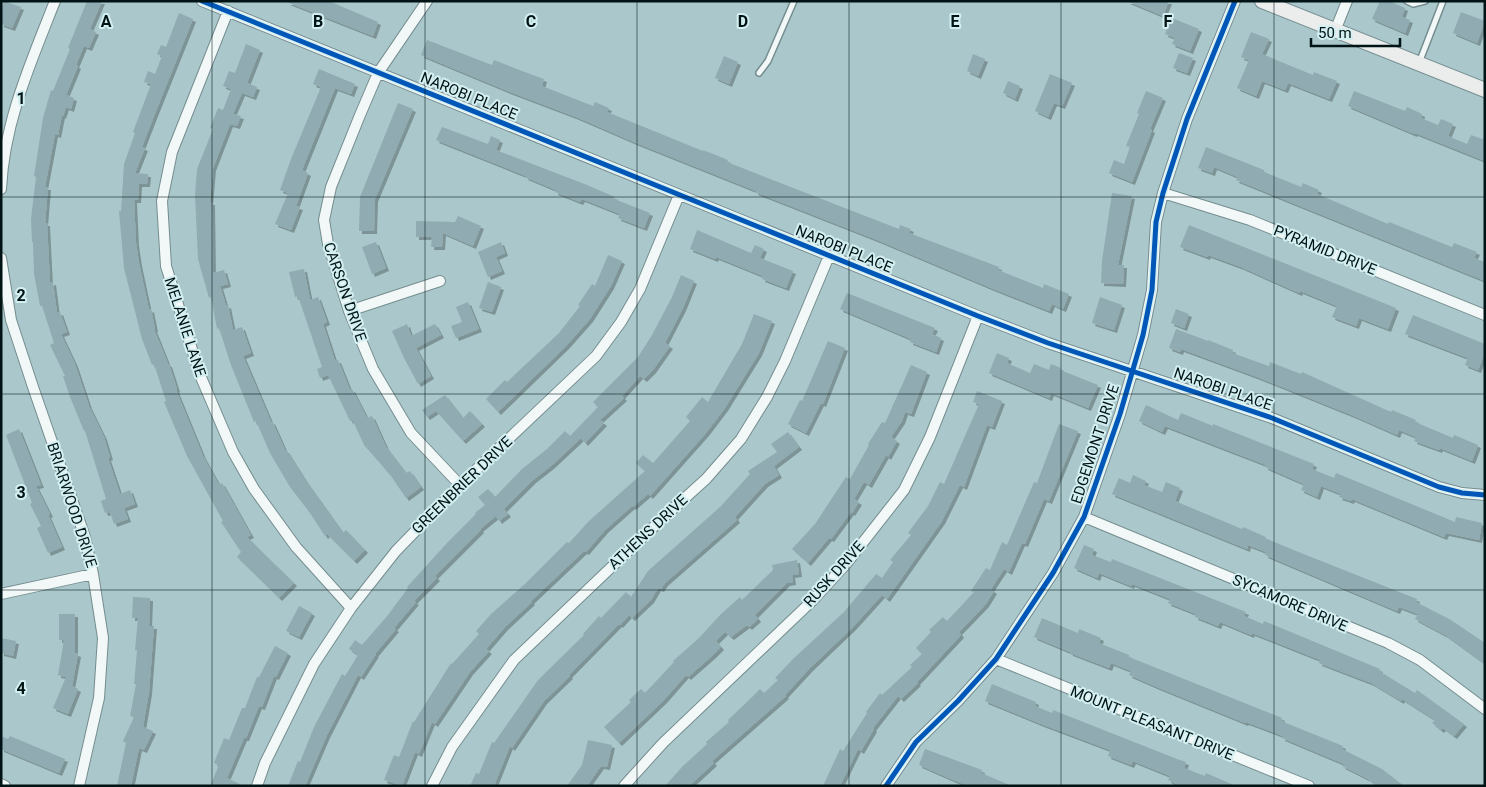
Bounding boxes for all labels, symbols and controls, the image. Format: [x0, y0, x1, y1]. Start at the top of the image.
text: A [101, 12, 112, 31]
text: B [313, 12, 323, 31]
text: C [526, 12, 536, 31]
text: D [738, 12, 748, 31]
text: E [951, 12, 960, 31]
text: F [1164, 12, 1173, 31]
scale bar [1311, 15, 1400, 47]
text: 50 m [1318, 24, 1352, 42]
street label: NAROBI PLACE [418, 68, 521, 124]
text: 1 [16, 89, 26, 108]
street label: NAROBI PLACE [793, 221, 896, 277]
street label: PYRAMID DRIVE [1271, 221, 1380, 279]
street label: CARSON DRIVE [320, 240, 371, 344]
street label: MELANIE LANE [160, 275, 210, 380]
text: 2 [16, 286, 26, 305]
street label: NAROBI PLACE [1171, 364, 1275, 414]
street label: EDGEMONT DRIVE [1067, 382, 1123, 506]
street label: GREENBRIER DRIVE [408, 432, 516, 538]
street label: BRIARWOOD DRIVE [43, 440, 101, 570]
text: 3 [16, 483, 26, 502]
street label: ATHENS DRIVE [605, 490, 692, 573]
street label: RUSK DRIVE [800, 537, 869, 611]
street label: SYCAMORE DRIVE [1230, 571, 1351, 636]
text: 4 [16, 679, 26, 698]
street label: MOUNT PLEASANT DRIVE [1068, 682, 1237, 764]

